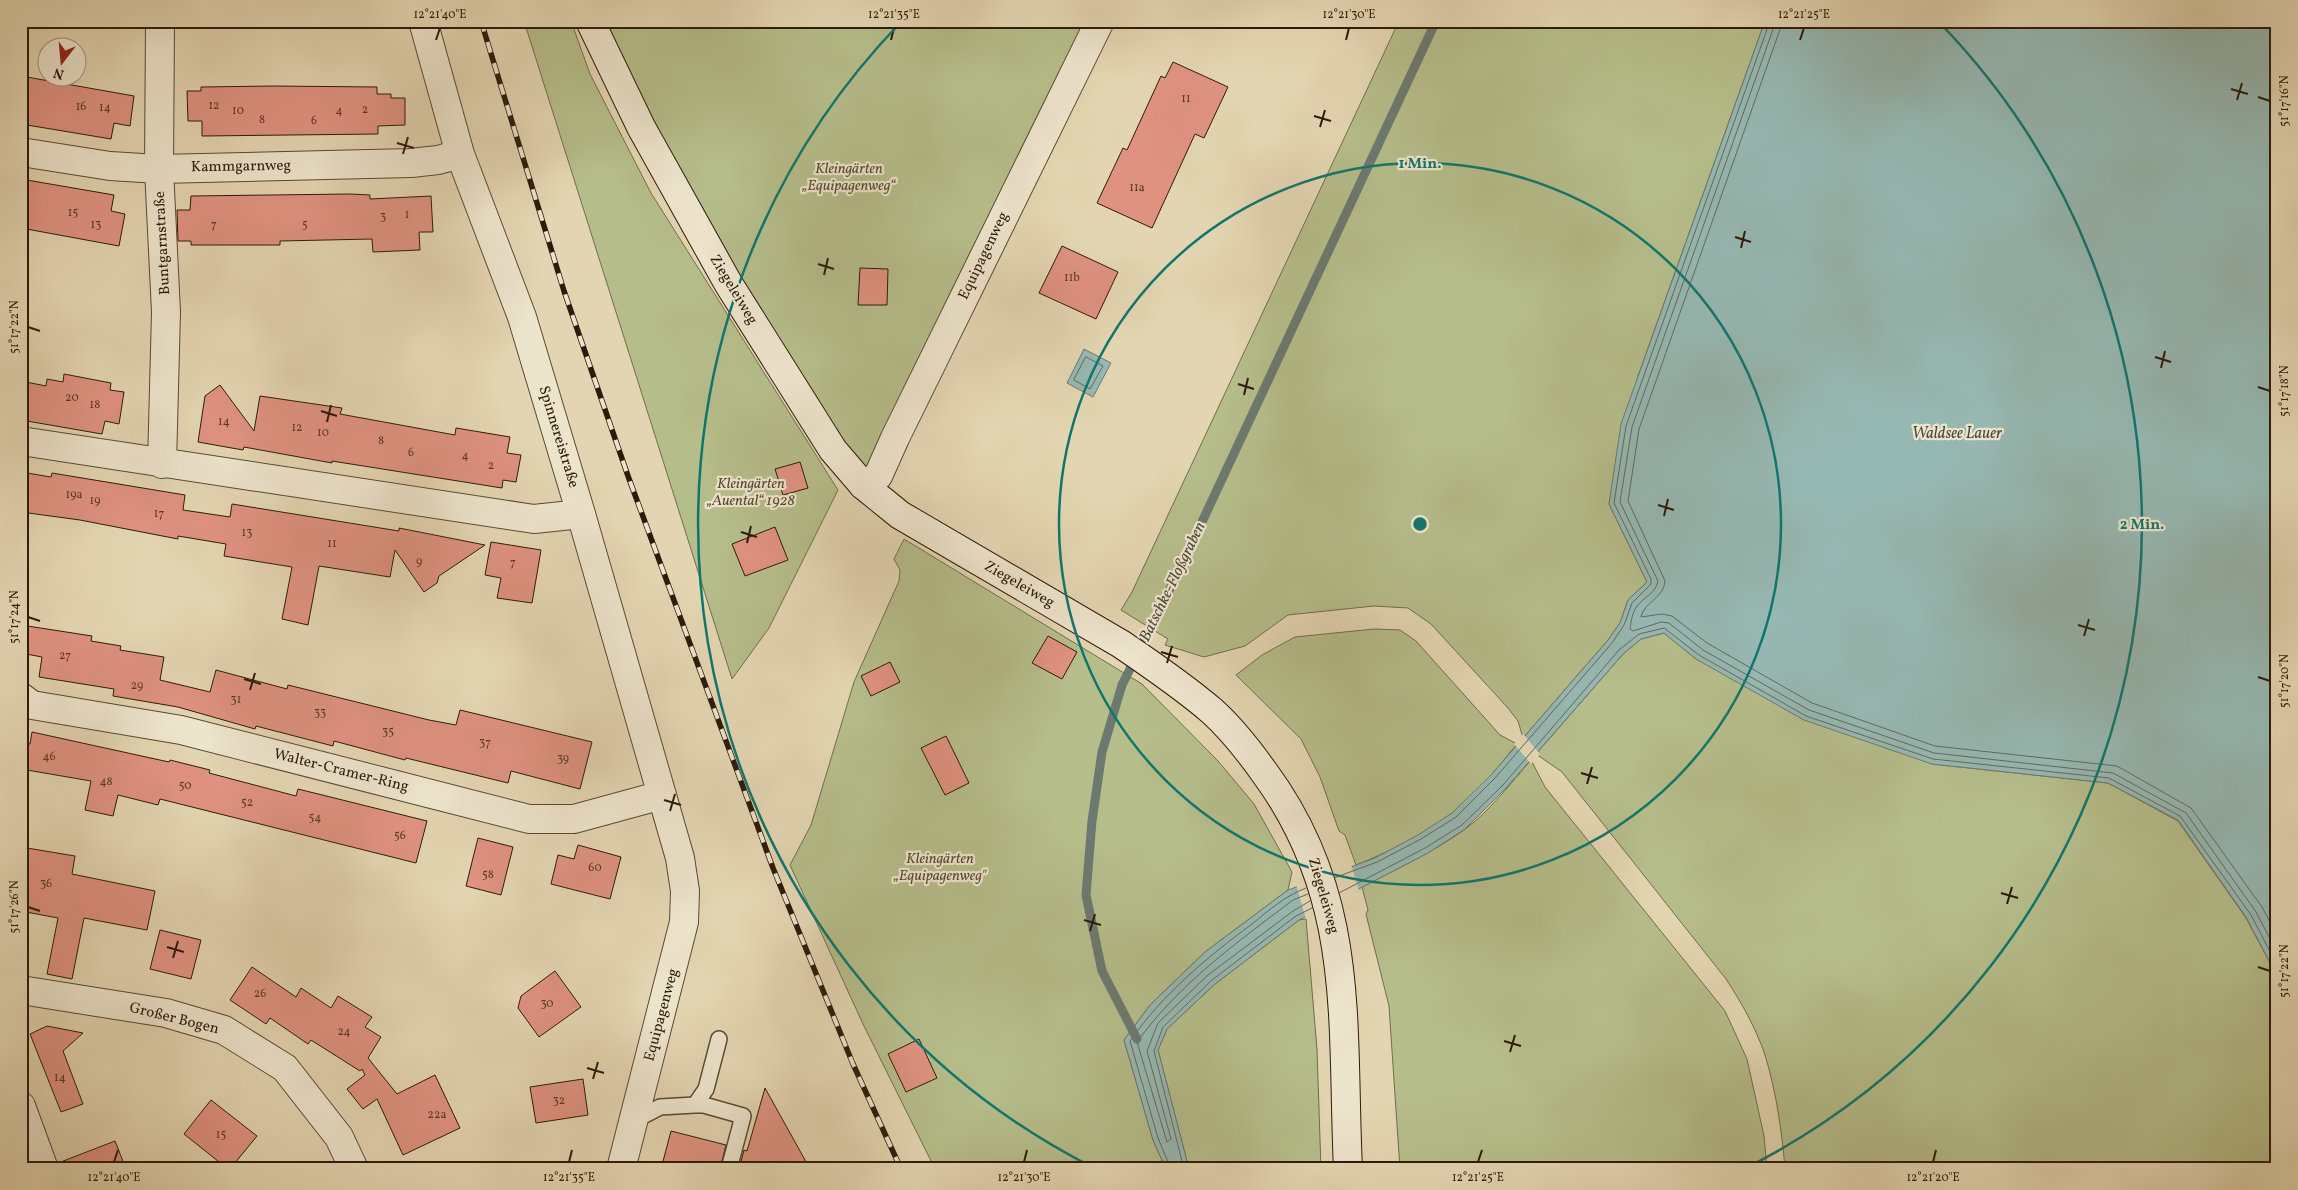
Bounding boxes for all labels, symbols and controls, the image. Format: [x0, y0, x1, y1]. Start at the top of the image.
text: 12°21'40"E [414, 7, 466, 23]
text: 12°21'35"E [868, 7, 920, 23]
text: 12°21'30"E [1323, 7, 1375, 23]
text: 12°21'25"E [1778, 7, 1830, 23]
north arrow [38, 38, 88, 88]
text: N [51, 63, 66, 84]
text: 51°17'16"N [2277, 75, 2293, 127]
house number: 11 [1181, 91, 1191, 107]
house number: 12 [208, 98, 220, 114]
house number: 16 [76, 99, 86, 115]
house number: 14 [99, 100, 111, 116]
house number: 2 [362, 102, 368, 118]
house number: 10 [232, 103, 244, 119]
house number: 4 [335, 103, 343, 119]
house number: 8 [259, 112, 265, 128]
house number: 6 [311, 113, 317, 129]
text: 1 Min. [1399, 154, 1441, 175]
street label: Kammgarnweg [191, 156, 292, 178]
park label: Kleingärten „Equipagenweg“ [801, 159, 897, 197]
house number: 11a [1129, 180, 1145, 196]
street label: Buntgarnstraße [150, 191, 176, 295]
house number: 15 [68, 205, 78, 221]
house number: 1 [405, 207, 409, 223]
street label: Equipagenweg [954, 208, 1015, 304]
house number: 3 [380, 209, 386, 225]
house number: 13 [91, 217, 101, 233]
house number: 7 [211, 217, 217, 233]
house number: 5 [302, 217, 308, 233]
street label: Ziegeleiweg [704, 251, 762, 329]
house number: 11b [1064, 270, 1080, 286]
text: 51°17'22"N [7, 300, 23, 354]
text: 51°17'18"N [2277, 365, 2293, 417]
street label: Spinnereistraße [532, 383, 584, 491]
house number: 20 [65, 390, 79, 406]
house number: 18 [90, 397, 100, 413]
house number: 14 [218, 414, 230, 430]
house number: 12 [291, 420, 303, 436]
water label: Waldsee Lauer [1912, 423, 2003, 445]
house number: 10 [317, 425, 329, 441]
house number: 8 [378, 433, 384, 449]
house number: 6 [408, 445, 414, 461]
house number: 4 [461, 448, 469, 464]
house number: 2 [488, 458, 494, 474]
park label: Kleingärten „Auental“ 1928 [706, 474, 795, 512]
house number: 19a [66, 487, 82, 503]
house number: 19 [90, 493, 100, 509]
house number: 17 [154, 506, 164, 522]
centre of rings [1411, 515, 1429, 533]
text: 2 Min. [2120, 515, 2164, 536]
water label: Batschke‐Floßgraben [1134, 518, 1212, 646]
house number: 13 [242, 525, 252, 541]
house number: 11 [327, 536, 337, 552]
house number: 9 [416, 554, 422, 570]
house number: 7 [510, 555, 516, 571]
street label: Ziegeleiweg [980, 556, 1058, 614]
text: 51°17'24"N [7, 590, 23, 644]
house number: 27 [59, 648, 71, 664]
text: 51°17'20"N [2277, 654, 2293, 708]
house number: 29 [131, 678, 143, 694]
house number: 31 [231, 692, 241, 708]
house number: 33 [314, 705, 326, 721]
house number: 35 [382, 724, 394, 740]
house number: 37 [479, 735, 491, 751]
street label: Walter-Cramer-Ring [271, 744, 411, 798]
house number: 46 [42, 749, 56, 765]
house number: 39 [557, 751, 569, 767]
house number: 48 [99, 774, 113, 790]
house number: 50 [179, 778, 191, 794]
house number: 52 [241, 795, 253, 811]
house number: 54 [309, 810, 321, 826]
house number: 56 [394, 828, 406, 844]
park label: Kleingärten „Equipagenweg" [893, 849, 987, 887]
street label: Ziegeleiweg [1302, 856, 1344, 937]
house number: 60 [588, 860, 602, 876]
house number: 58 [482, 867, 494, 883]
house number: 36 [40, 876, 52, 892]
text: 51°17'26"N [7, 880, 23, 934]
text: 51°17'22"N [2277, 944, 2293, 998]
street label: Equipagenweg [639, 966, 685, 1064]
house number: 26 [254, 986, 266, 1002]
house number: 30 [540, 996, 554, 1012]
street label: Großer Bogen [127, 998, 221, 1040]
house number: 24 [337, 1024, 351, 1040]
house number: 14 [54, 1070, 66, 1086]
house number: 32 [553, 1093, 565, 1109]
house number: 22a [428, 1107, 446, 1123]
house number: 15 [216, 1127, 226, 1143]
text: 12°21'40"E [88, 1170, 140, 1186]
text: 12°21'35"E [543, 1170, 595, 1186]
text: 12°21'30"E [998, 1170, 1050, 1186]
text: 12°21'25"E [1452, 1170, 1504, 1186]
text: 12°21'20"E [1906, 1170, 1960, 1186]

